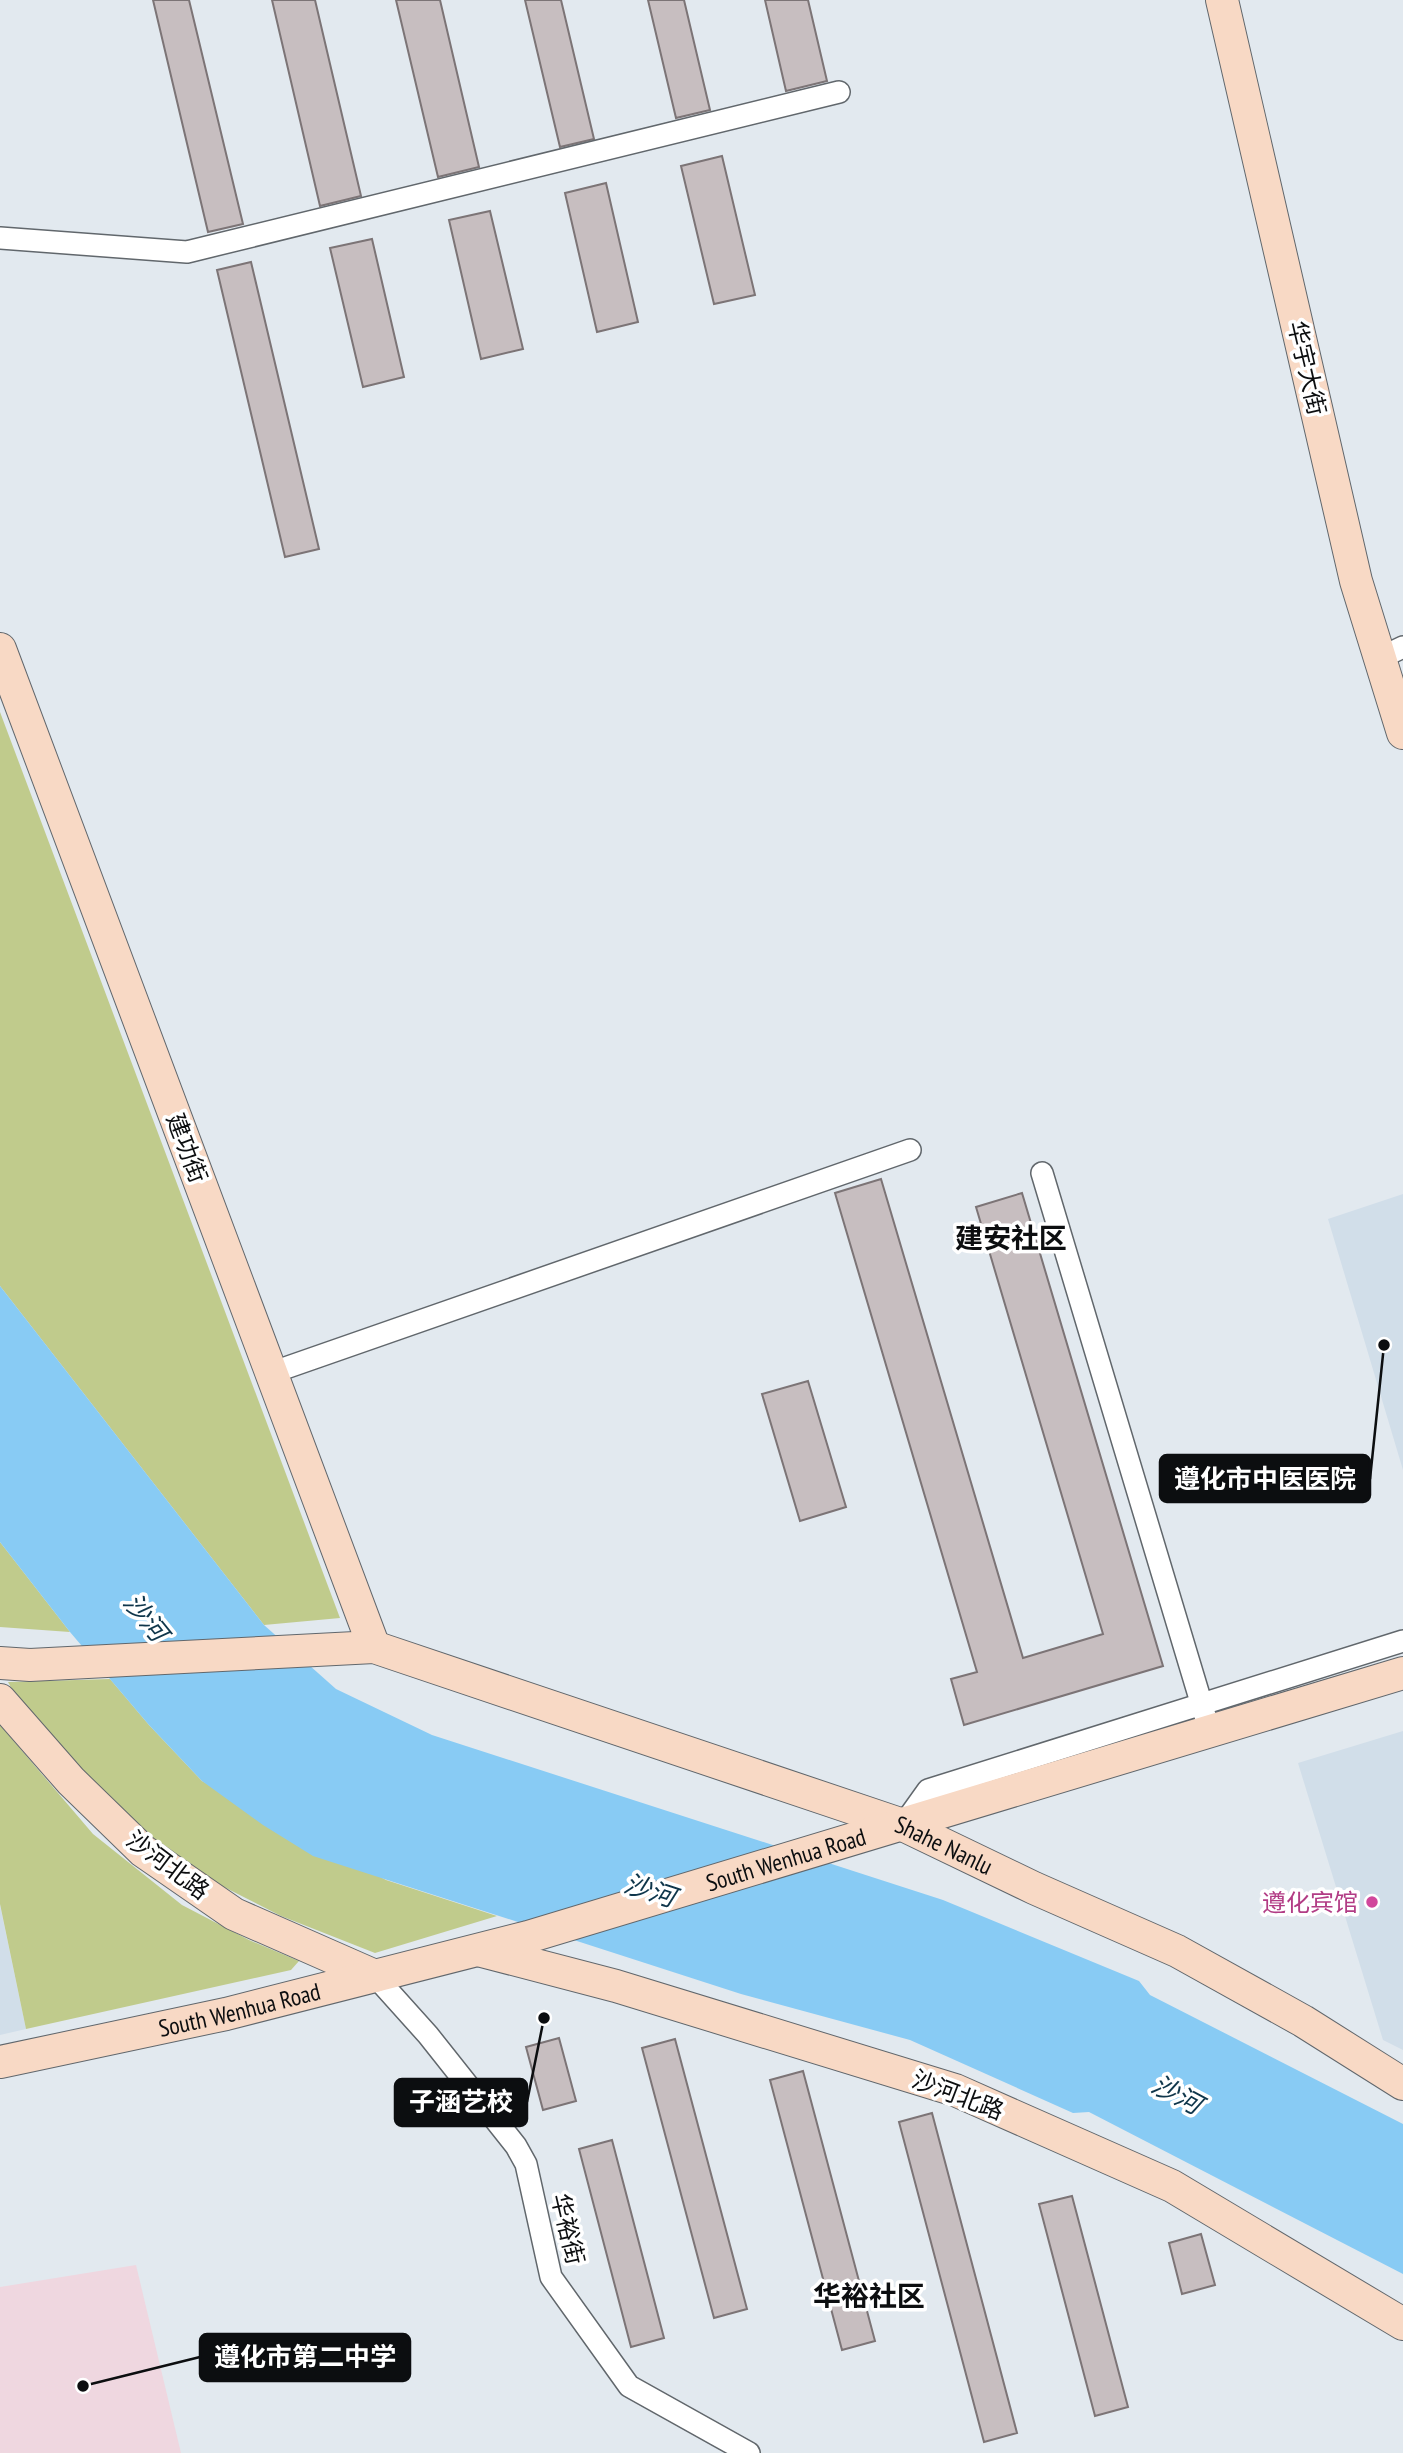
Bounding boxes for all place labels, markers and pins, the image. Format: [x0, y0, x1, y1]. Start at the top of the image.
callout: 遵化市中医医院 [1160, 1455, 1370, 1502]
place label: 遵化宾馆 [1262, 1887, 1358, 1918]
marker: 遵化宾馆 [1364, 1894, 1380, 1910]
callout: 子涵艺校 [395, 2079, 527, 2126]
callout: 遵化市第二中学 [200, 2334, 410, 2381]

